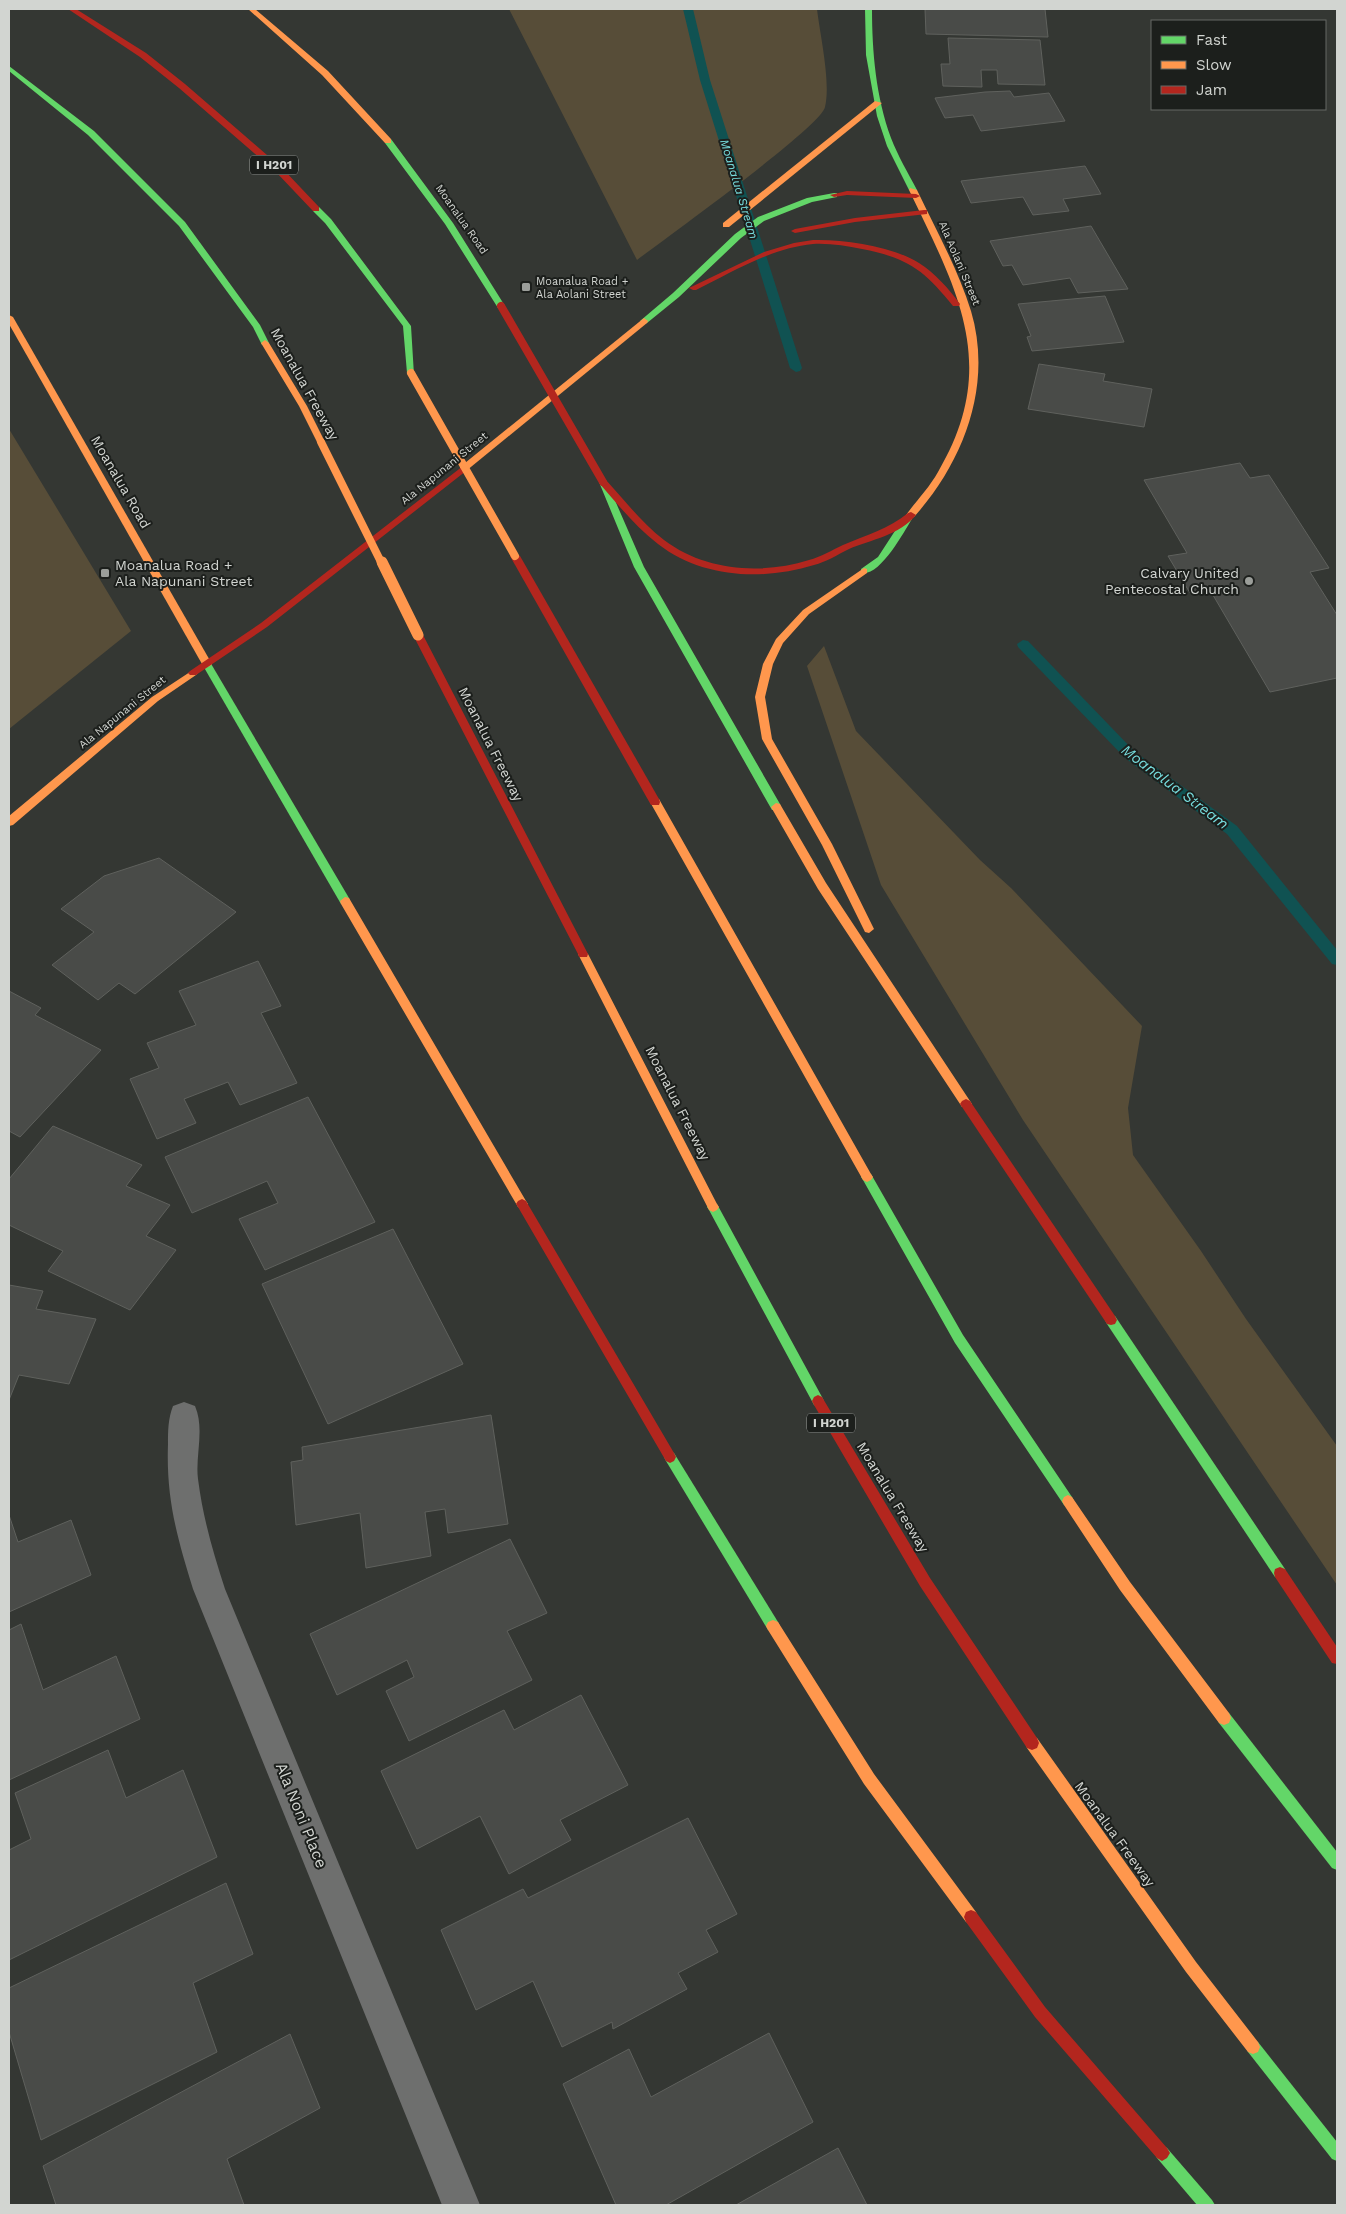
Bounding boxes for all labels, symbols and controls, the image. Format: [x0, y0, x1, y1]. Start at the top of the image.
legend [1151, 20, 1326, 110]
text: Fast [1196, 31, 1228, 49]
text: Slow [1196, 56, 1232, 74]
text: Jam [1196, 81, 1227, 99]
water label: Moanalua Stream [717, 137, 761, 241]
road number: I H201 [250, 156, 298, 174]
street label: Moanalua Road [433, 182, 490, 257]
street label: Ala Aolani Street [936, 219, 983, 307]
place label: Moanalua Road + Ala Aolani Street [536, 275, 628, 301]
marker: Moanalua Road + Ala Aolani Street [520, 281, 532, 293]
street label: Moanalua Freeway [268, 325, 343, 444]
street label: Ala Napunani Street [398, 429, 491, 507]
street label: Moanalua Road [88, 433, 154, 531]
place label: Moanalua Road + Ala Napunani Street [115, 557, 252, 589]
place label: Calvary United Pentecostal Church [1105, 565, 1239, 597]
marker: Moanalua Road + Ala Napunani Street [99, 567, 111, 579]
marker: Calvary United Pentecostal Church [1243, 575, 1255, 587]
street label: Ala Napunani Street [76, 673, 169, 751]
street label: Moanalua Freeway [455, 684, 527, 804]
water label: Moanalua Stream [1118, 741, 1232, 833]
street label: Moanalua Freeway [642, 1043, 714, 1163]
road number: I H201 [807, 1414, 855, 1432]
street label: Moanalua Freeway [854, 1439, 933, 1556]
street label: Ala Noni Place [272, 1760, 331, 1871]
street label: Moanalua Freeway [1072, 1778, 1159, 1890]

